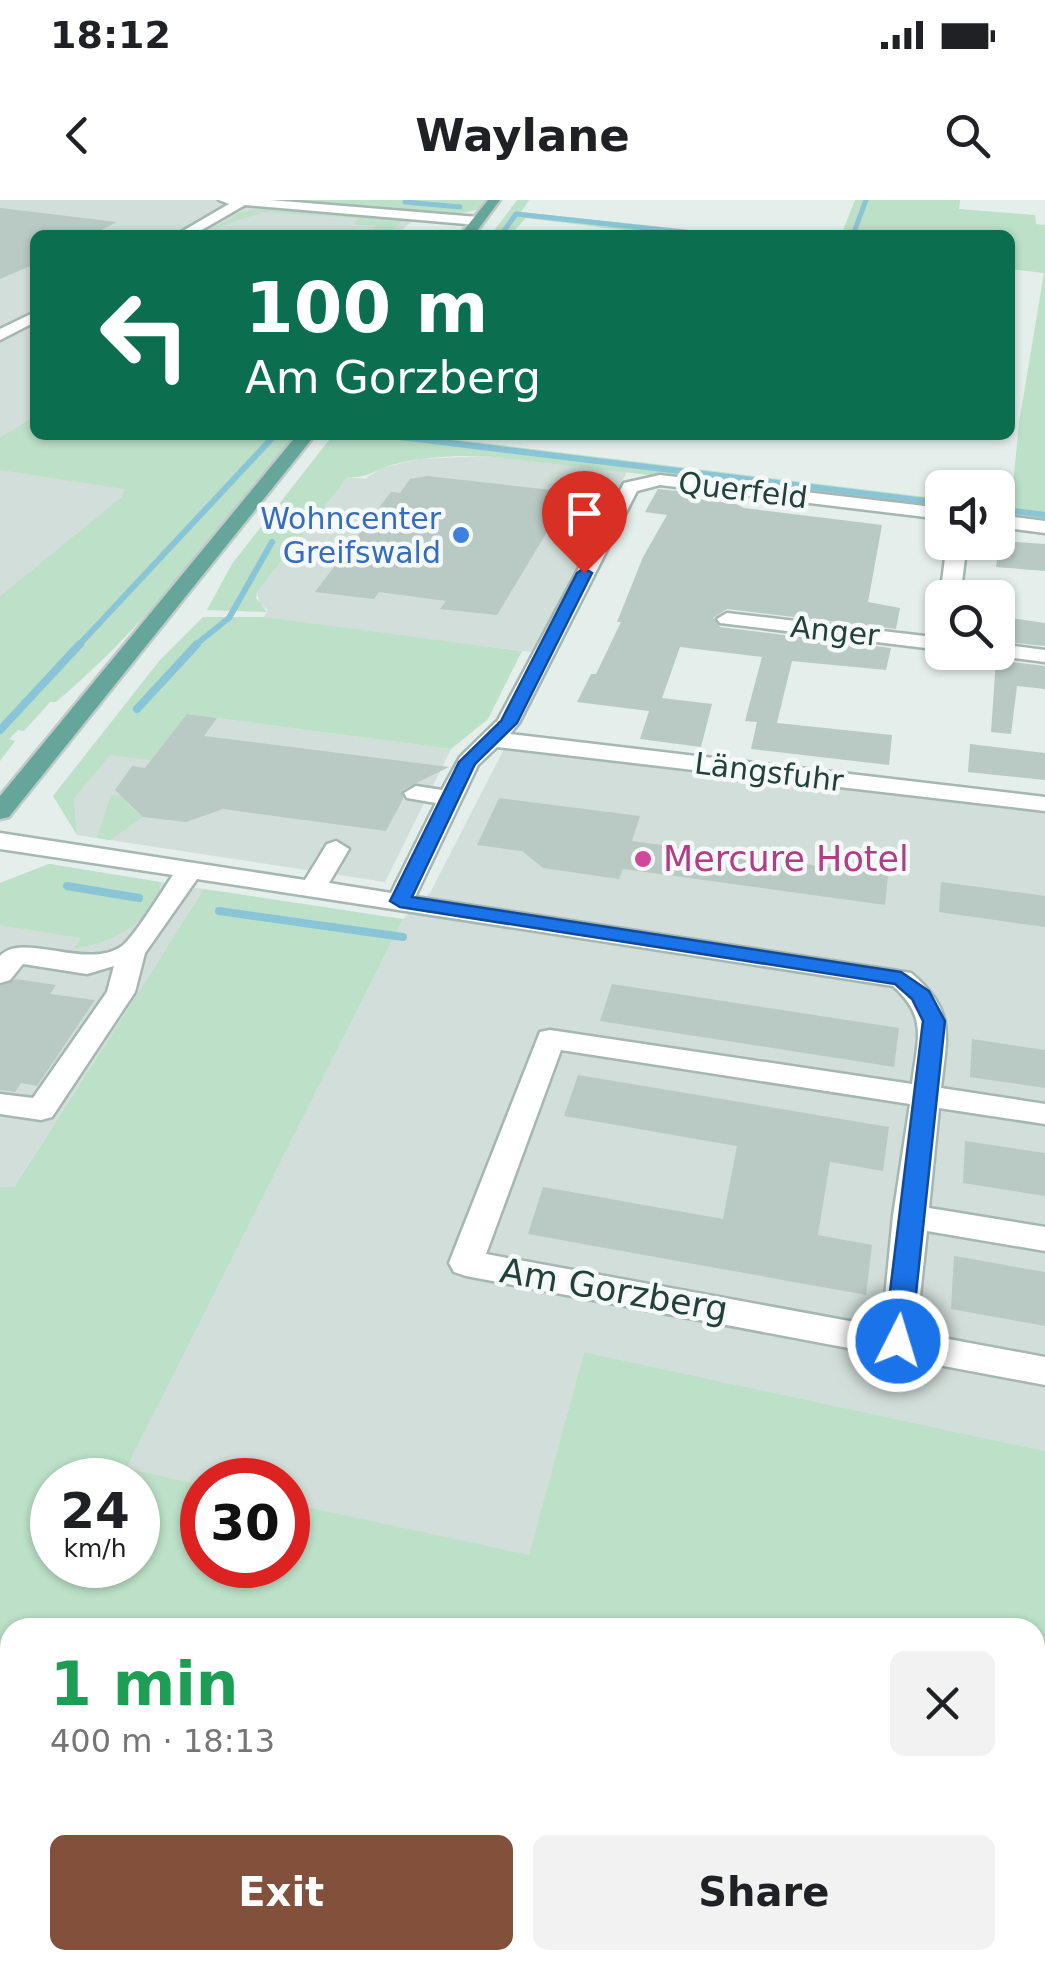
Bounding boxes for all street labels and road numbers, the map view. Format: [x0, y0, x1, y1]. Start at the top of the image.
street label: Querfeld [676, 465, 810, 515]
street label: Anger [789, 609, 882, 653]
street label: Längsfuhr [693, 746, 846, 799]
street label: Am Gorzberg [497, 1250, 731, 1330]

